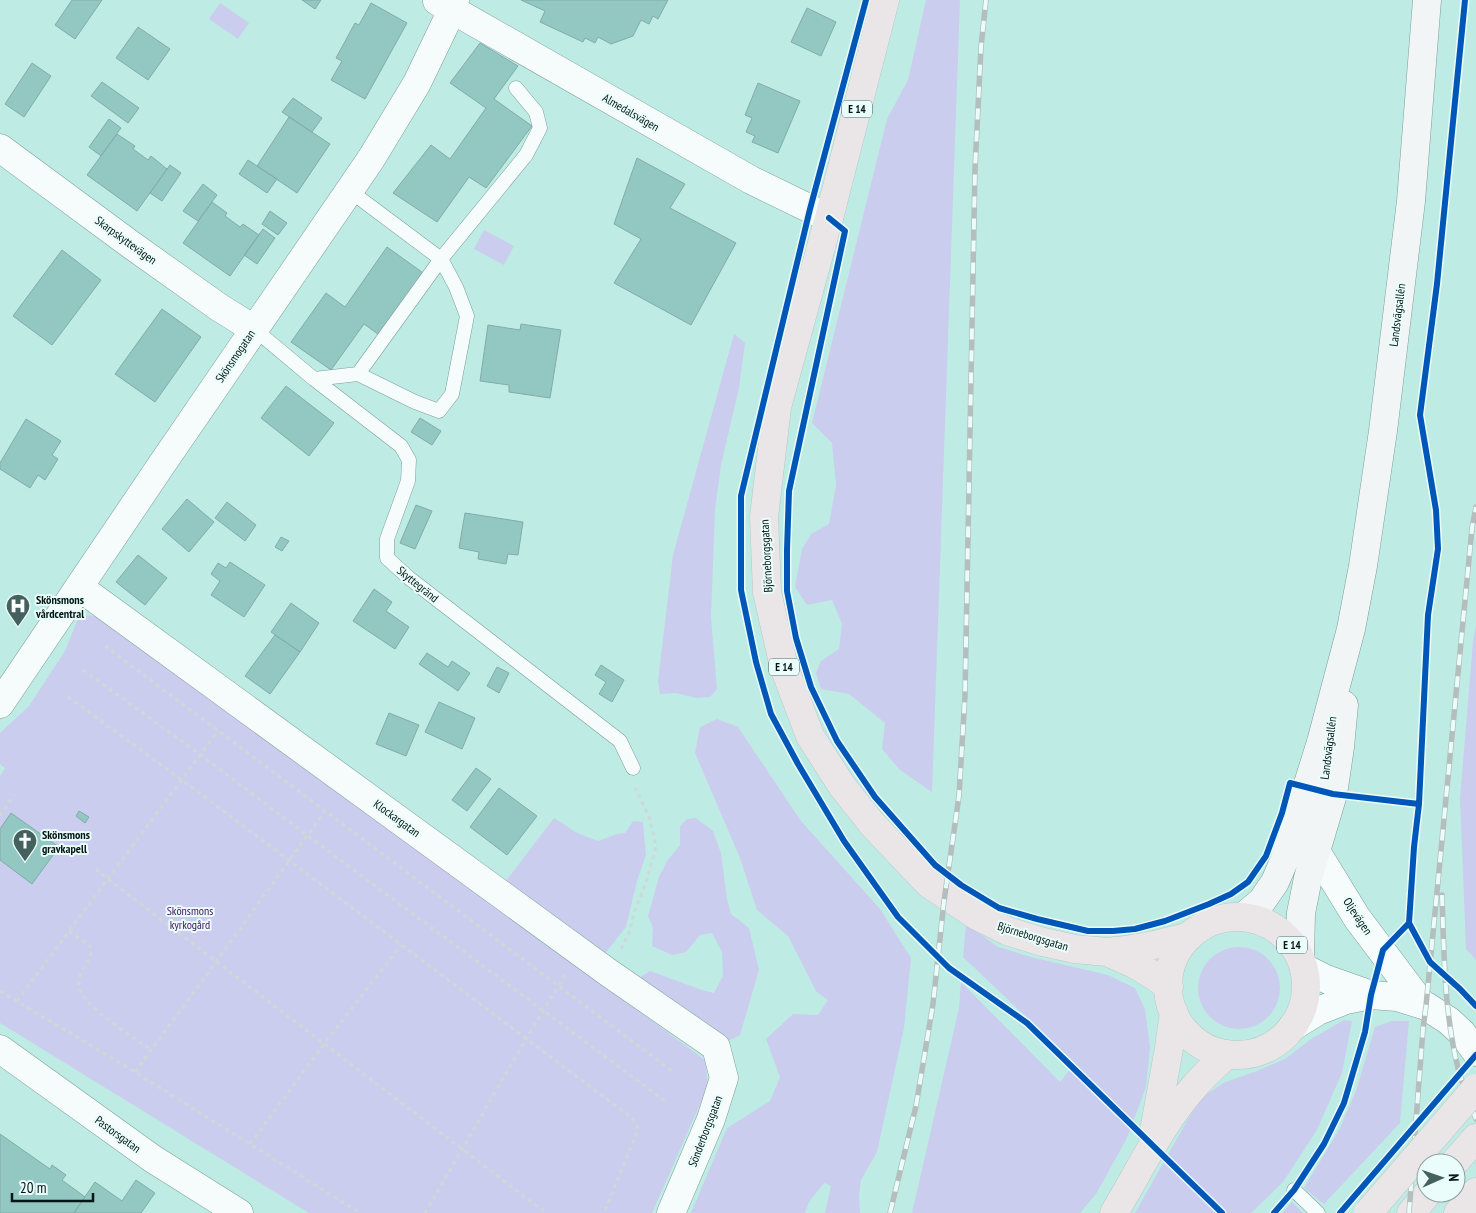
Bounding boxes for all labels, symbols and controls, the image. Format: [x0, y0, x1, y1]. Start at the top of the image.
street label: Almedalsvägen [600, 90, 662, 134]
road number: E 14 [842, 100, 872, 118]
street label: Skarpskyttevägen [92, 213, 160, 267]
street label: Landsvägsallén [1386, 283, 1408, 347]
street label: Skönsmogatan [212, 327, 258, 385]
street label: Björneborgsgatan [757, 519, 775, 593]
street label: Skyttegränd [394, 563, 442, 605]
place label: Skönsmons vårdcentral [35, 592, 84, 621]
hospital icon: Skönsmons vårdcentral [5, 593, 31, 627]
road number: E 14 [769, 659, 799, 676]
street label: Landsvägsallén [1317, 716, 1339, 780]
street label: Klockargatan [371, 796, 423, 840]
place label: Skönsmons gravkapell [42, 827, 90, 856]
church icon: Skönsmons gravkapell [12, 828, 38, 862]
street label: Oljevägen [1340, 895, 1376, 937]
park label: Skönsmons kyrkogård [167, 903, 213, 932]
street label: Björneborgsgatan [996, 918, 1070, 954]
road number: E 14 [1277, 936, 1307, 954]
street label: Sönderborgsgatan [685, 1093, 725, 1169]
street label: Pastorsgatan [92, 1112, 144, 1156]
north arrow [1416, 1153, 1466, 1203]
scale bar [12, 1170, 94, 1202]
text: N [1445, 1173, 1463, 1182]
text: 20 m [20, 1178, 46, 1197]

